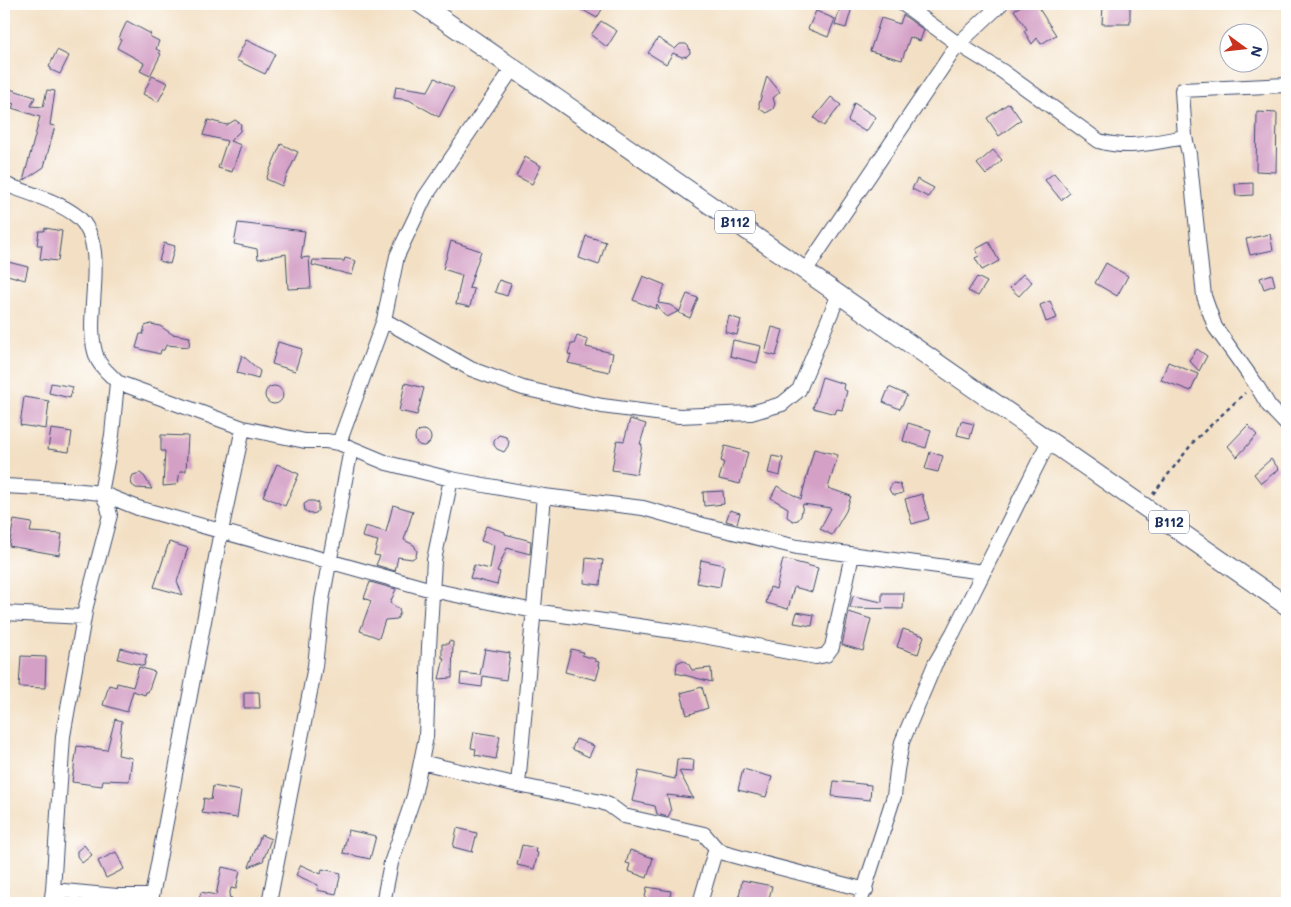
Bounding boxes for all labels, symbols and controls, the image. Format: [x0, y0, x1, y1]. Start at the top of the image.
north arrow [1218, 22, 1268, 72]
text: N [1246, 44, 1268, 59]
road number: B112 [715, 210, 755, 233]
road number: B112 [1149, 511, 1189, 534]

